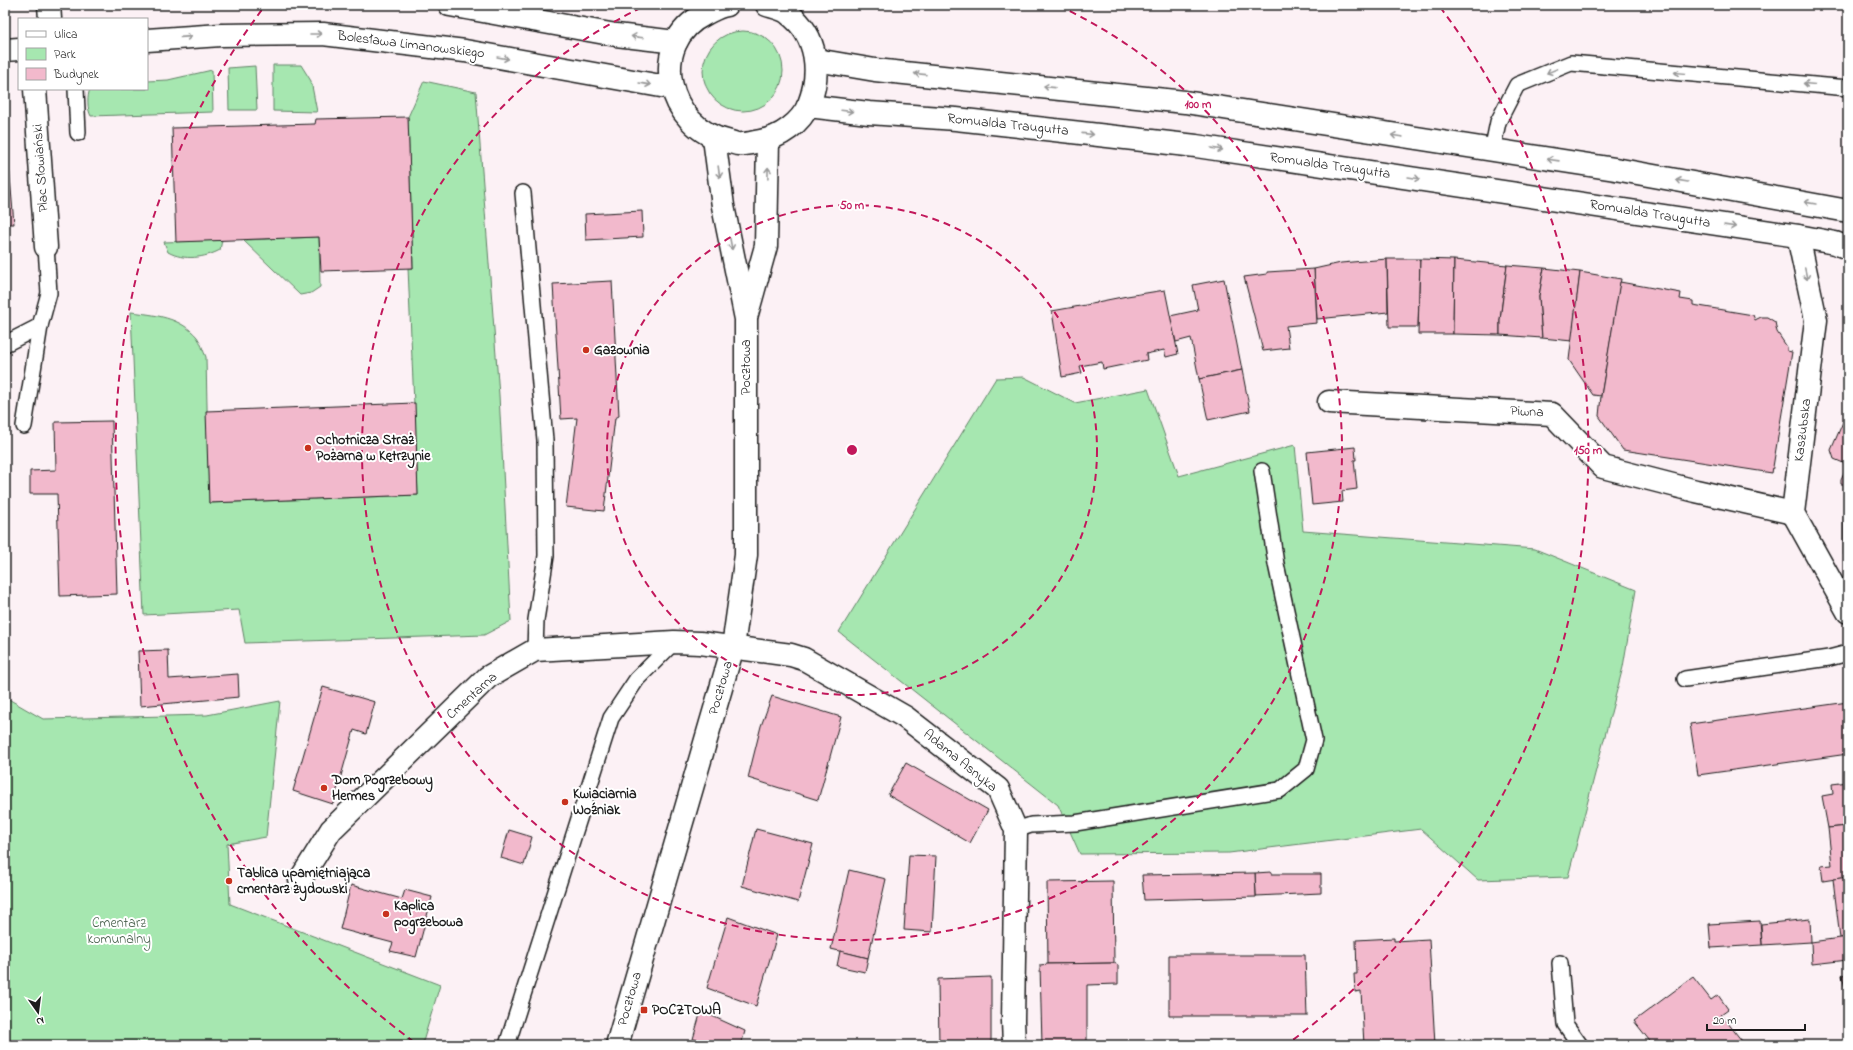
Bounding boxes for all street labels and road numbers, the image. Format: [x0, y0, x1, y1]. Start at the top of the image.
street label: Bolesława Limanowskiego [335, 25, 486, 65]
street label: Romualda Traugutta [946, 108, 1070, 143]
street label: Plac Słowiański [27, 123, 55, 213]
street label: Romualda Traugutta [1268, 147, 1392, 186]
street label: Romualda Traugutta [1588, 194, 1712, 235]
street label: Pocztowa [736, 339, 757, 395]
street label: Kaszubska [1789, 397, 1817, 463]
street label: Piwna [1510, 401, 1544, 423]
street label: Pocztowa [703, 658, 739, 718]
street label: Cmentarna [442, 667, 502, 725]
street label: Adama Asnyka [918, 724, 1002, 798]
street label: Pocztowa [612, 969, 648, 1029]

